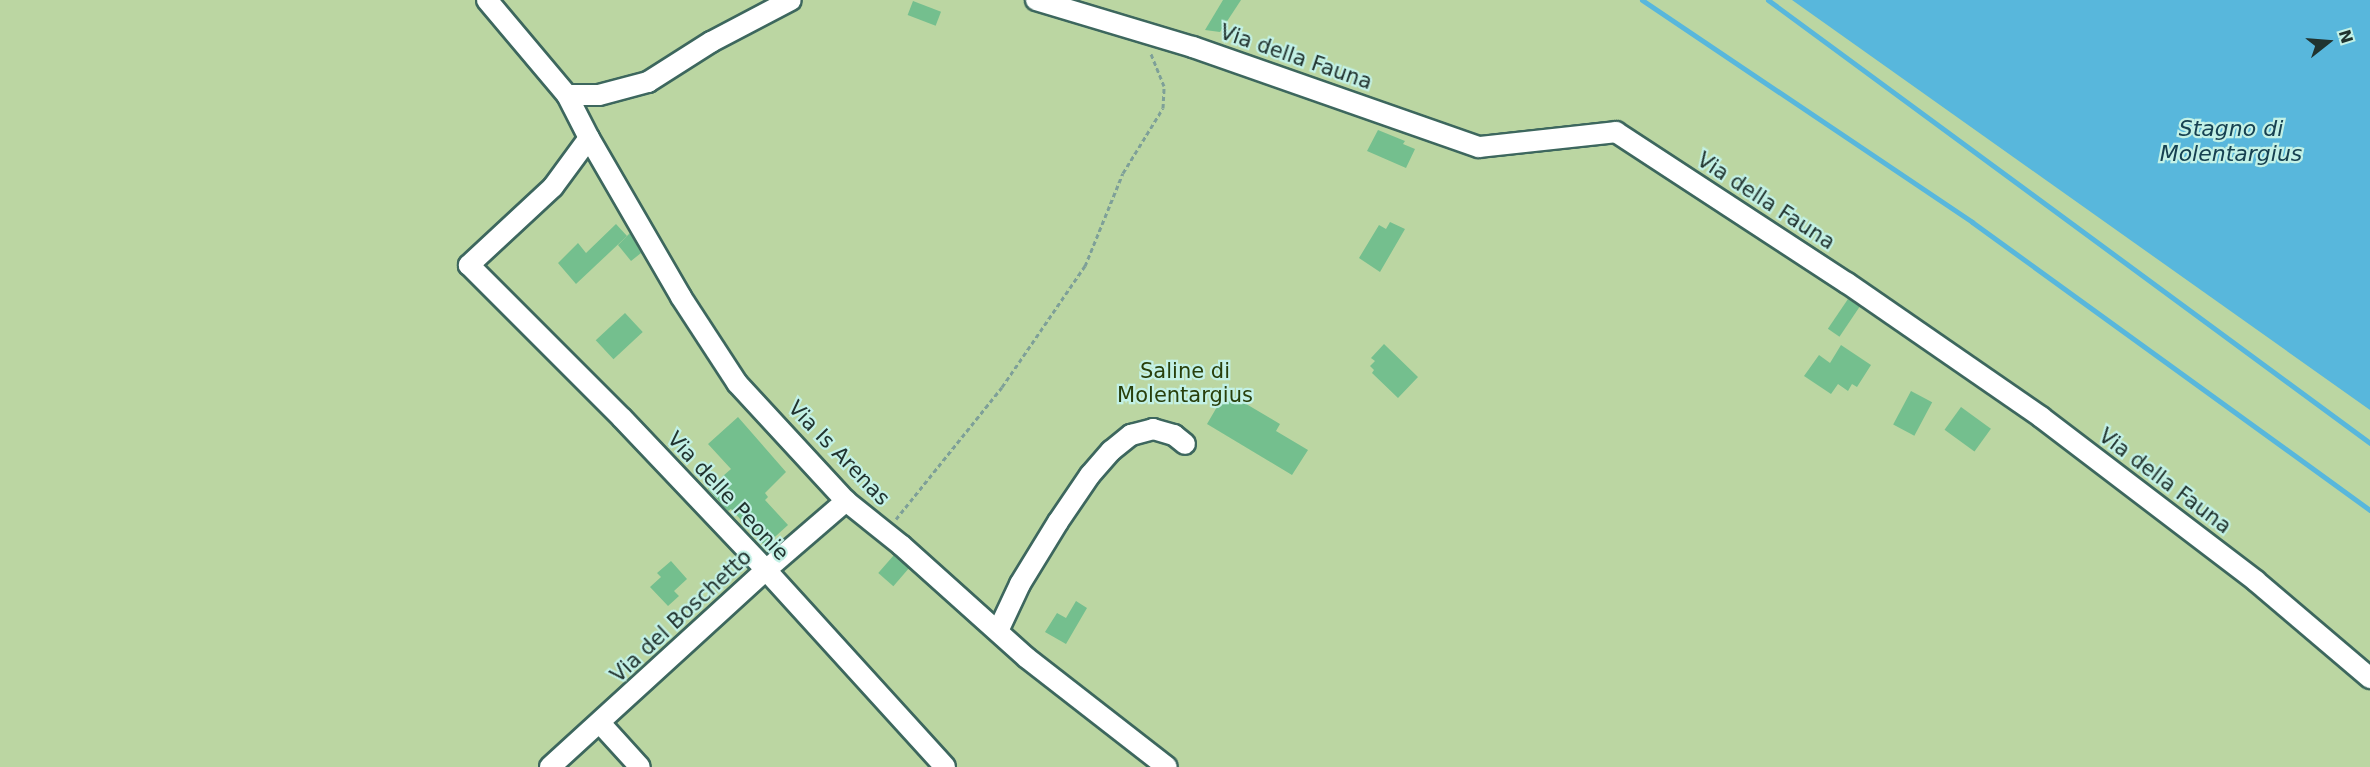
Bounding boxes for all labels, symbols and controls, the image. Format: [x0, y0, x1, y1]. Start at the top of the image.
north arrow [2298, 12, 2358, 72]
street label: Via della Fauna [1217, 19, 1375, 95]
text: N [2335, 27, 2357, 46]
water label: Stagno di Molentargius [2160, 115, 2302, 166]
street label: Via della Fauna [1692, 147, 1840, 255]
park label: Saline di Molentargius [1117, 358, 1253, 408]
street label: Via Is Arenas [783, 395, 895, 511]
street label: Via della Fauna [2094, 423, 2236, 539]
street label: Via delle Peonie [662, 427, 794, 565]
street label: Via del Boschetto [605, 544, 757, 688]

